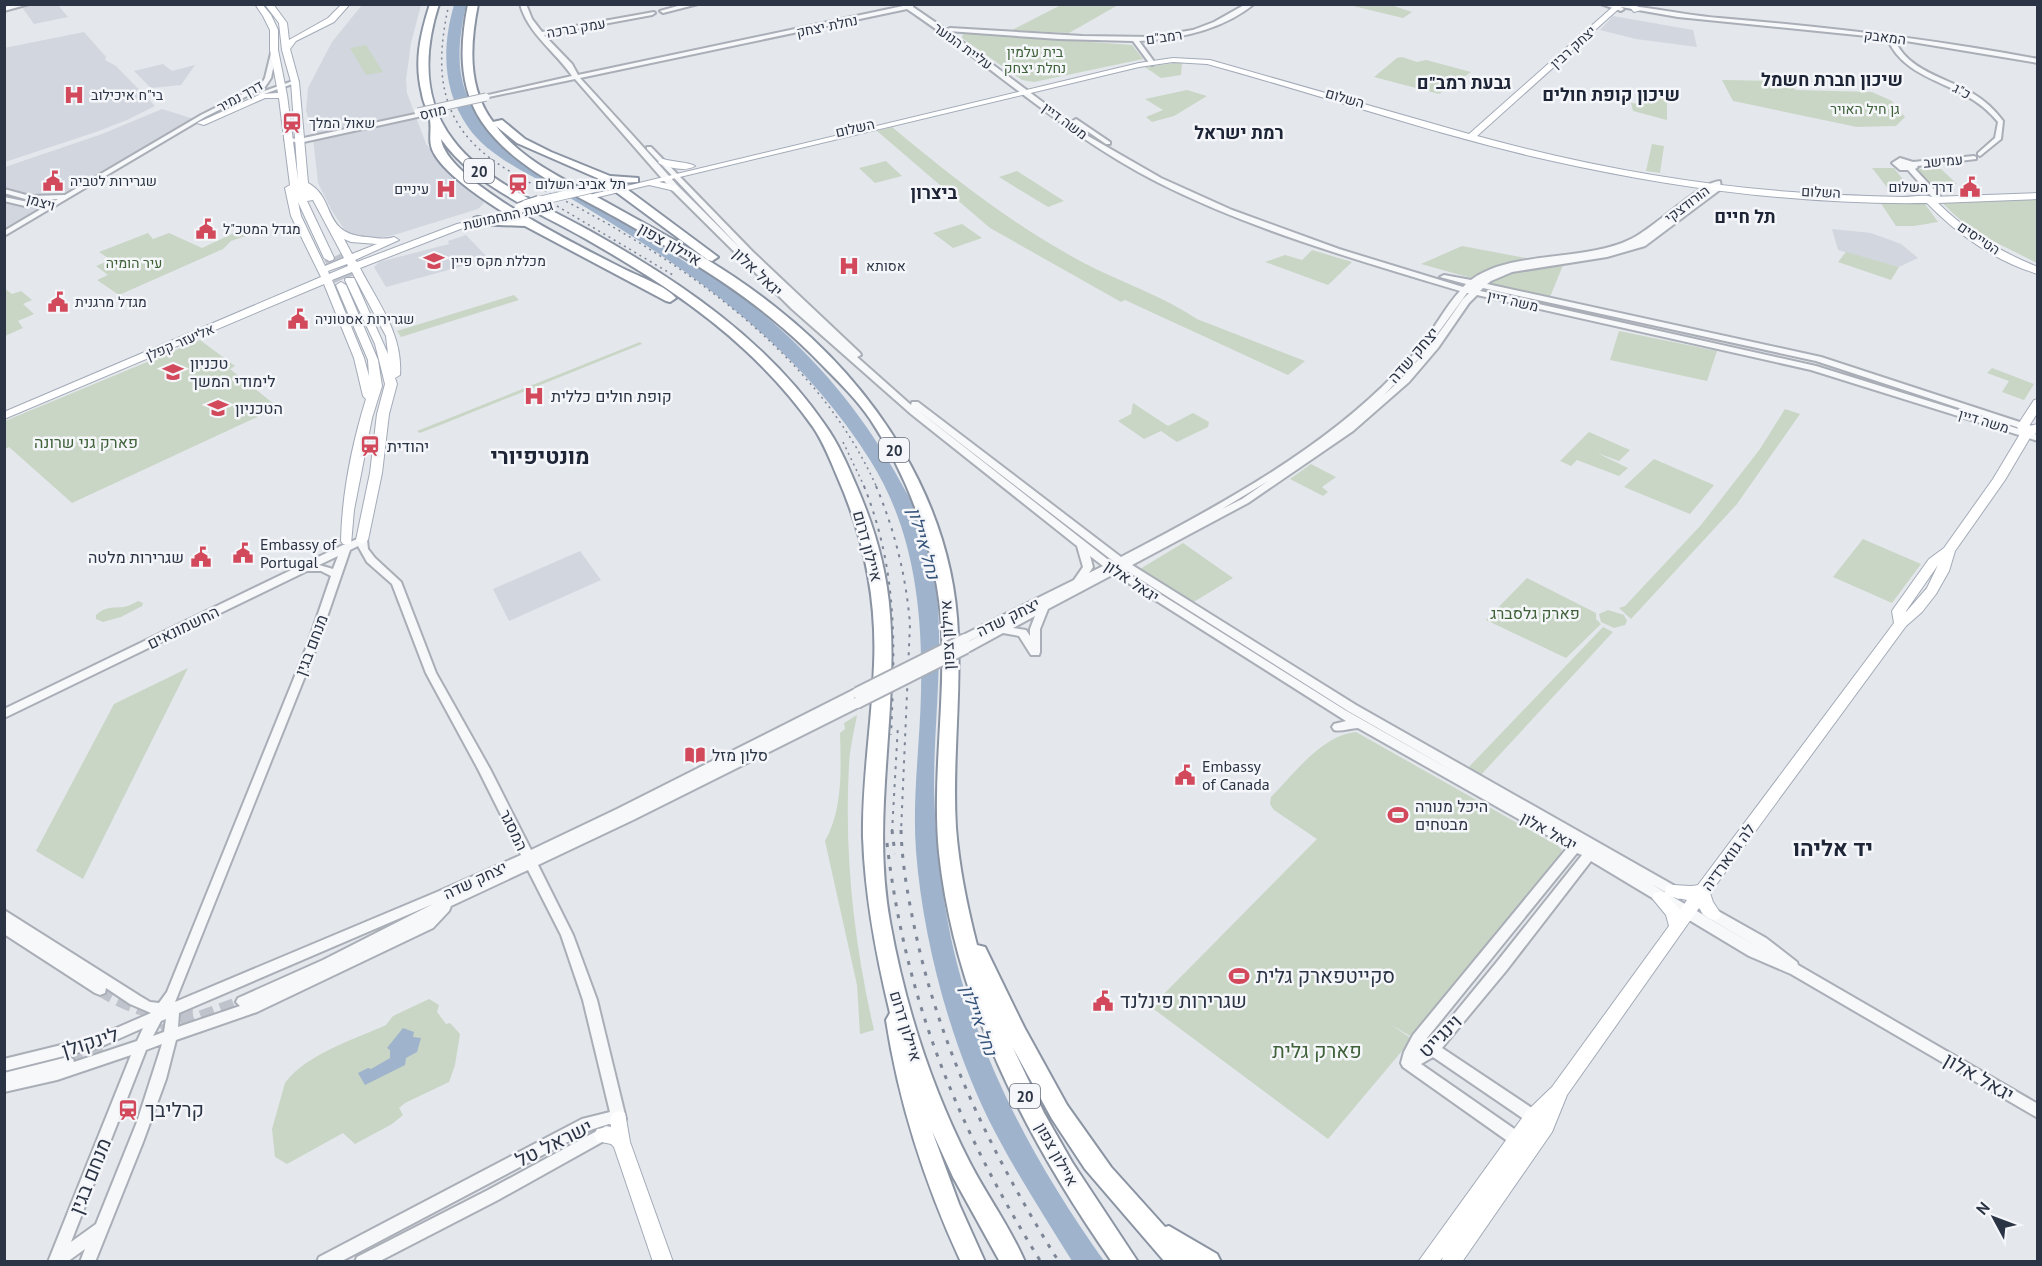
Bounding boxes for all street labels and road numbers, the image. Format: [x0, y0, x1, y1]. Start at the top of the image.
street label: נחלת יצחק [795, 11, 859, 41]
street label: עמק ברכה [545, 14, 607, 42]
street label: עליית הנוער [930, 19, 996, 73]
street label: יצחק רבין [1546, 22, 1600, 72]
street label: המאבק [1863, 25, 1907, 49]
street label: רמב"ם [1145, 26, 1183, 48]
street label: דרך נמיר [214, 76, 266, 116]
street label: כ"ג [1950, 79, 1974, 103]
street label: השלום [1324, 84, 1366, 112]
street label: משה דיין [1039, 99, 1091, 143]
street label: מוזס [418, 100, 448, 124]
street label: השלום [834, 115, 876, 141]
street label: עמישב [1922, 150, 1964, 172]
road number: 20 [464, 159, 494, 183]
street label: הורודצקי [1661, 181, 1713, 227]
street label: השלום [1801, 182, 1841, 202]
street label: ויצמן [25, 189, 57, 215]
street label: גבעת התחמושת [461, 196, 555, 234]
street label: הטייסים [1954, 217, 2004, 259]
street label: איילון צפון [635, 218, 705, 270]
street label: יגאל אלון [729, 243, 787, 301]
street label: משה דיין [1486, 286, 1540, 316]
street label: אליעזר קפלן [143, 319, 217, 365]
street label: יצחק שדה [1383, 323, 1443, 387]
street label: משה דיין [1957, 405, 2011, 437]
road number: 20 [879, 438, 909, 462]
street label: איילון דרום [849, 508, 887, 584]
street label: יגאל אלון [1101, 555, 1163, 607]
street label: יצחק שדה [973, 593, 1043, 641]
street label: איילון צפון [935, 600, 959, 670]
street label: החשמונאים [144, 601, 222, 653]
street label: מנחם בגין [290, 611, 332, 679]
street label: המסגר [495, 806, 533, 854]
street label: יגאל אלון [1517, 807, 1581, 855]
street label: לה גווארדיה [1697, 819, 1759, 895]
street label: יצחק שדה [440, 857, 510, 903]
street label: איילון דרום [886, 988, 926, 1064]
street label: וינגייט [1413, 1009, 1467, 1063]
street label: לינקולן [59, 1021, 121, 1063]
street label: יגאל אלון [1939, 1046, 2019, 1108]
road number: 20 [1010, 1084, 1040, 1108]
street label: ישראל טל [511, 1113, 597, 1173]
street label: איילון צפון [1031, 1119, 1083, 1189]
street label: מנחם בגין [63, 1134, 117, 1218]

